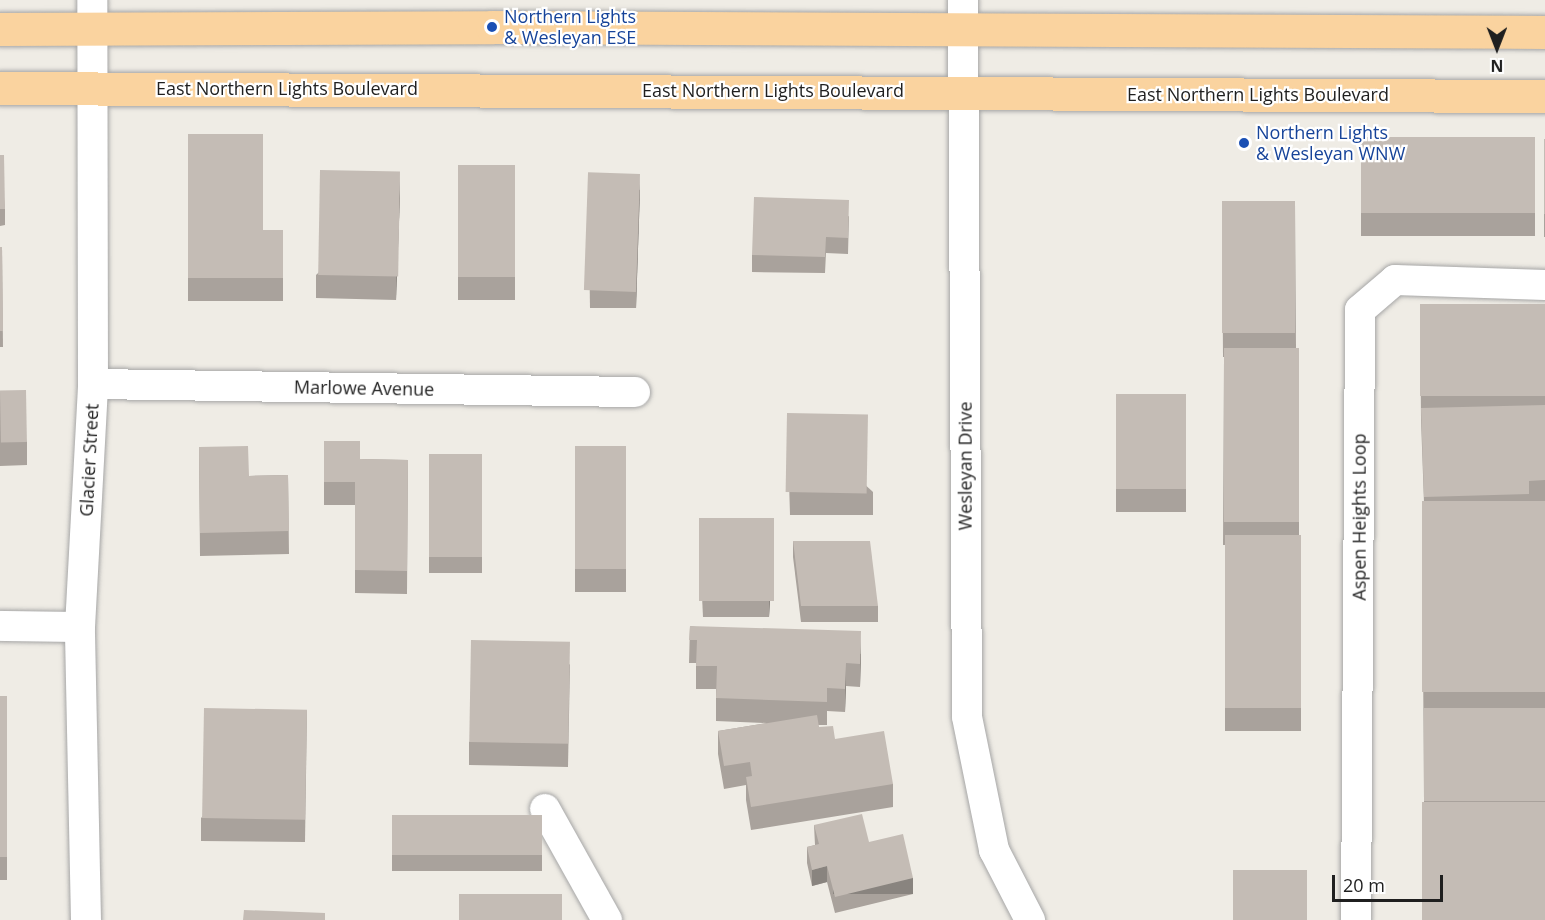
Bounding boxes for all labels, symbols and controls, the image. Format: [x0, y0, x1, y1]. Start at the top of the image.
place label: Northern Lights & Wesleyan ESE [504, 6, 636, 48]
north arrow [1467, 18, 1527, 78]
marker: Northern Lights & Wesleyan ESE [485, 20, 499, 34]
text: N [1491, 55, 1504, 77]
street label: East Northern Lights Boulevard [156, 77, 418, 99]
street label: East Northern Lights Boulevard [642, 79, 904, 101]
street label: East Northern Lights Boulevard [1127, 83, 1389, 105]
place label: Northern Lights & Wesleyan WNW [1256, 122, 1405, 164]
marker: Northern Lights & Wesleyan WNW [1237, 136, 1251, 150]
street label: Marlowe Avenue [294, 376, 434, 400]
street label: Wesleyan Drive [954, 402, 976, 530]
street label: Glacier Street [75, 403, 103, 517]
street label: Aspen Heights Loop [1348, 433, 1370, 601]
scale bar [1335, 863, 1446, 901]
text: 20 m [1343, 873, 1385, 897]

